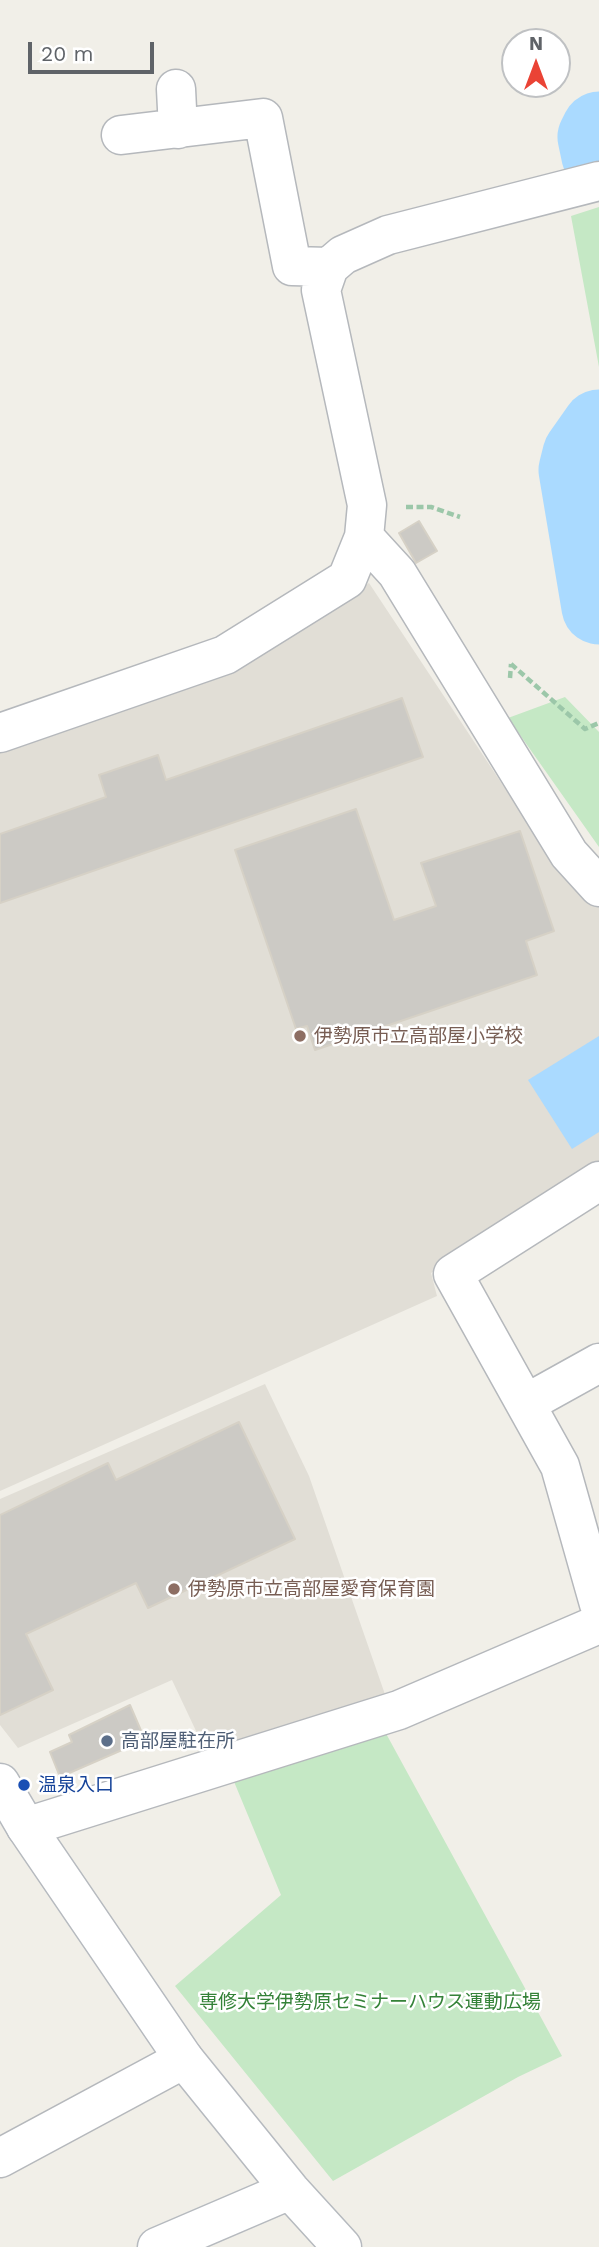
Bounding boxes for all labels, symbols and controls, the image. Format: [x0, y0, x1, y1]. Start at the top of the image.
scale bar [32, 28, 158, 72]
north arrow [501, 28, 571, 98]
text: N [529, 32, 543, 55]
text: 20 m [41, 41, 93, 66]
place label: 伊勢原市立高部屋小学校 [314, 1025, 523, 1047]
marker: 伊勢原市立高部屋小学校 [292, 1028, 308, 1044]
place label: 伊勢原市立高部屋愛育保育園 [188, 1578, 435, 1600]
marker: 伊勢原市立高部屋愛育保育園 [166, 1581, 182, 1597]
place label: 高部屋駐在所 [121, 1730, 235, 1752]
marker: 高部屋駐在所 [99, 1733, 115, 1749]
place label: 温泉入口 [38, 1774, 114, 1796]
marker: 温泉入口 [16, 1777, 32, 1793]
park label: 専修大学伊勢原セミナーハウス運動広場 [199, 1991, 541, 2013]

